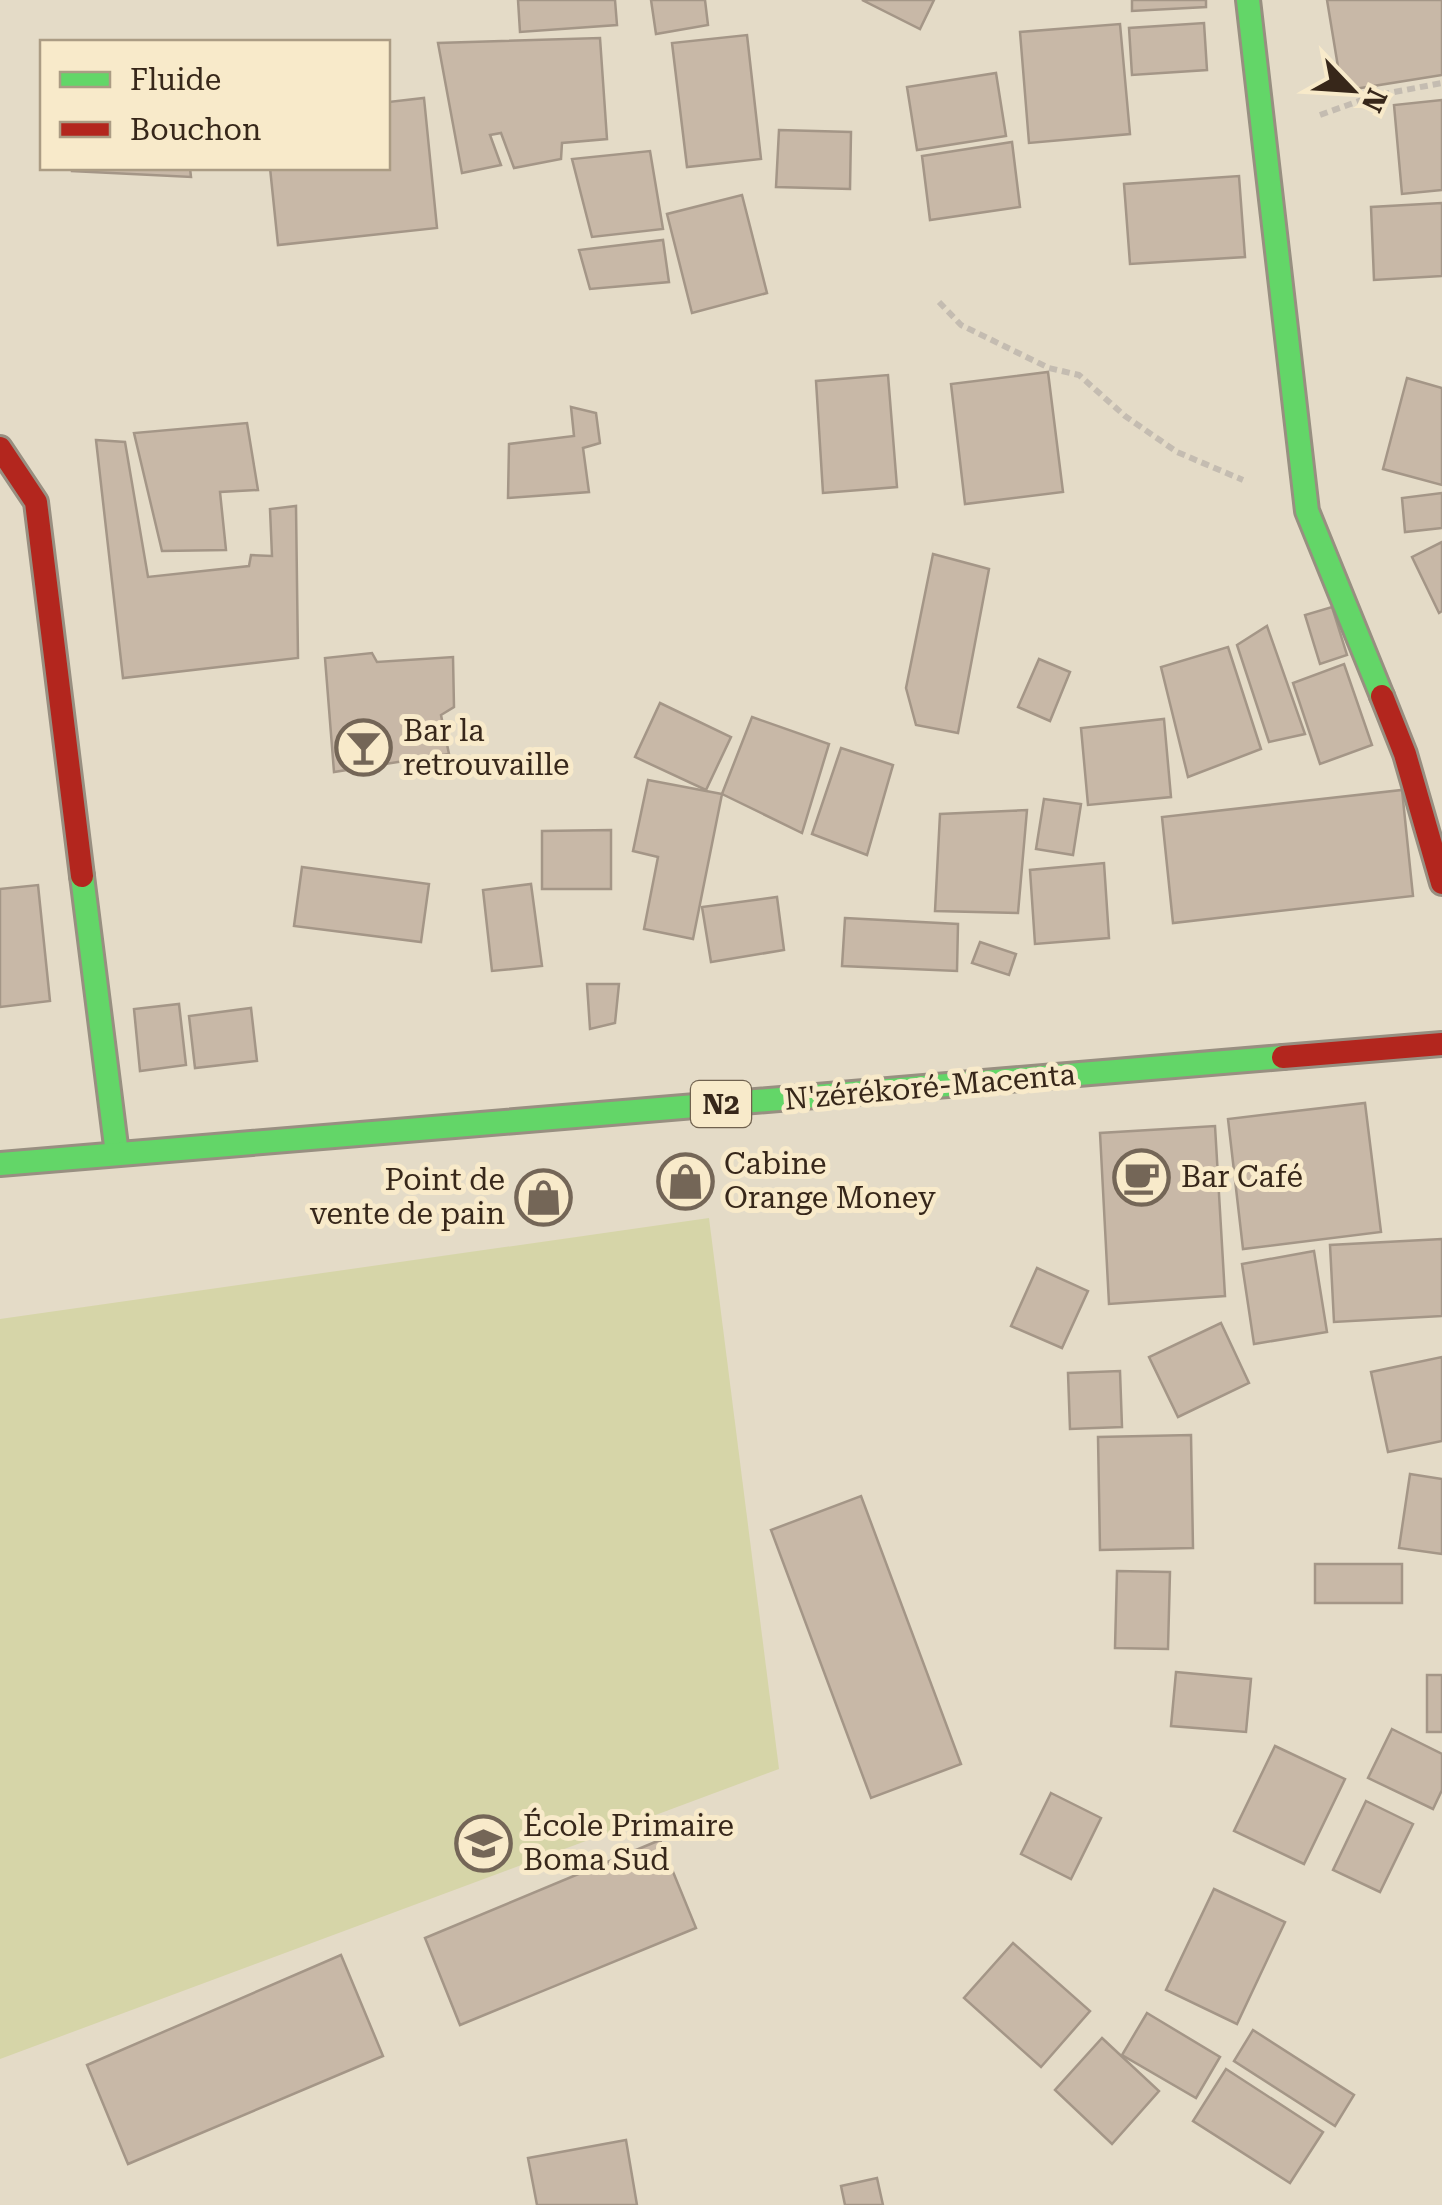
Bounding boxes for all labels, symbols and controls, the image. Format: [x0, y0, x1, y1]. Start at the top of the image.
legend [40, 40, 390, 170]
north arrow [1302, 40, 1402, 140]
text: Fluide [130, 62, 221, 97]
text: N [1355, 84, 1394, 117]
text: Bouchon [130, 112, 261, 147]
place label: Bar la retrouvaille [403, 713, 569, 782]
bar icon: Bar la retrouvaille [334, 718, 394, 778]
street label: N'zérékoré-Macenta [783, 1056, 1077, 1117]
road number: N2 [691, 1081, 751, 1127]
place label: Cabine Orange Money [724, 1146, 936, 1215]
cafe icon: Bar Café [1112, 1147, 1172, 1207]
shop icon: Cabine Orange Money [655, 1151, 715, 1211]
place label: Bar Café [1181, 1159, 1303, 1194]
place label: Point de vente de pain [310, 1162, 505, 1231]
shop icon: Point de vente de pain [514, 1167, 574, 1227]
place label: École Primaire Boma Sud [523, 1807, 734, 1877]
school or university icon: École Primaire Boma Sud [454, 1813, 514, 1873]

